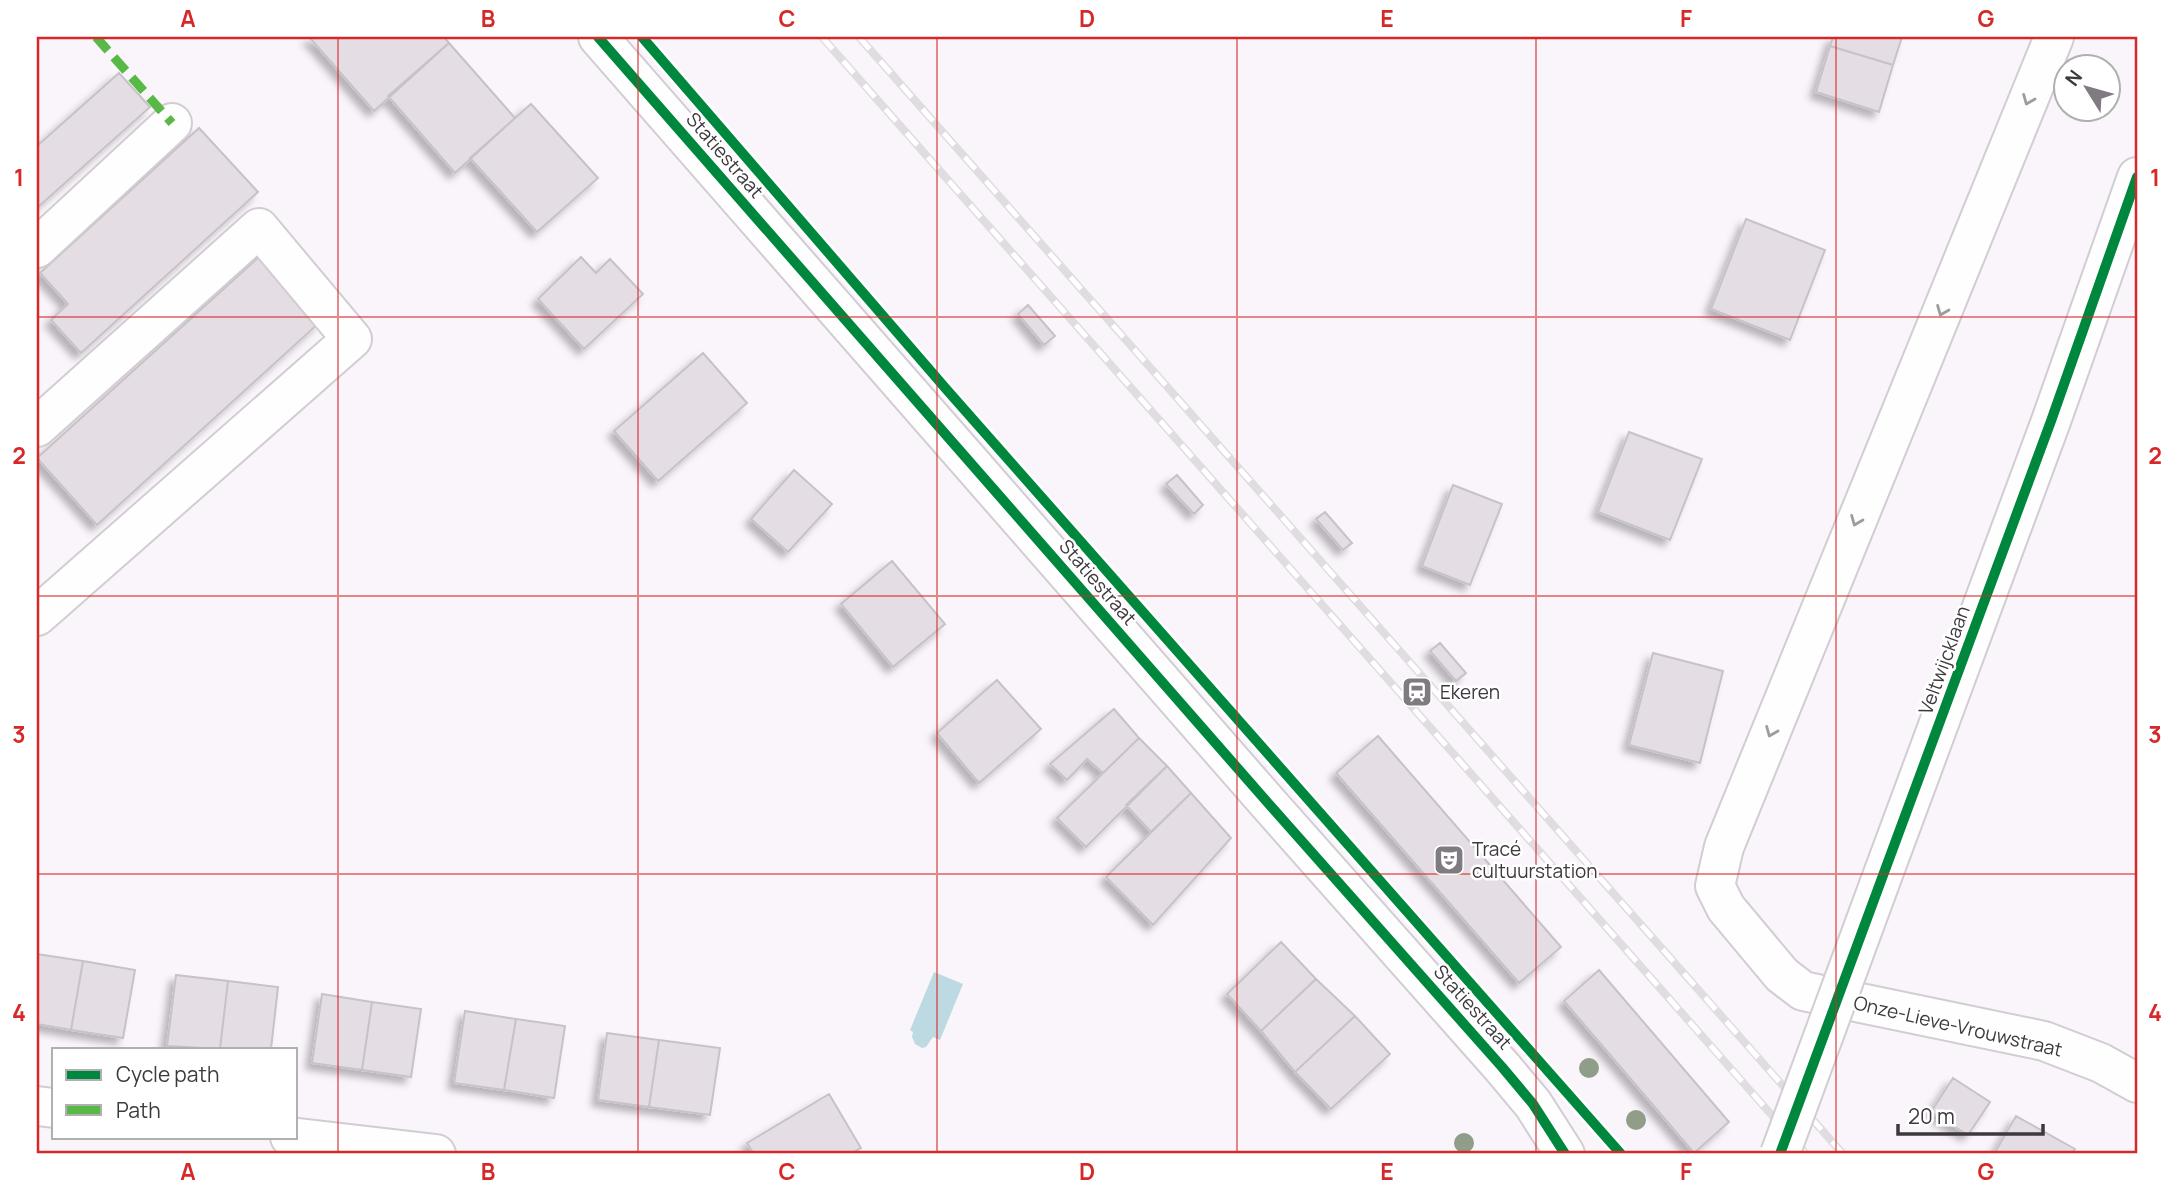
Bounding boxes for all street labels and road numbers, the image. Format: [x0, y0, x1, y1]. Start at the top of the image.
street label: Statiestraat [680, 107, 770, 203]
street label: Statiestraat [1053, 534, 1143, 630]
street label: Veltwijcklaan [1912, 602, 1976, 718]
street label: Statiestraat [1428, 959, 1518, 1055]
street label: Onze-Lieve-Vrouwstraat [1851, 989, 2065, 1063]

